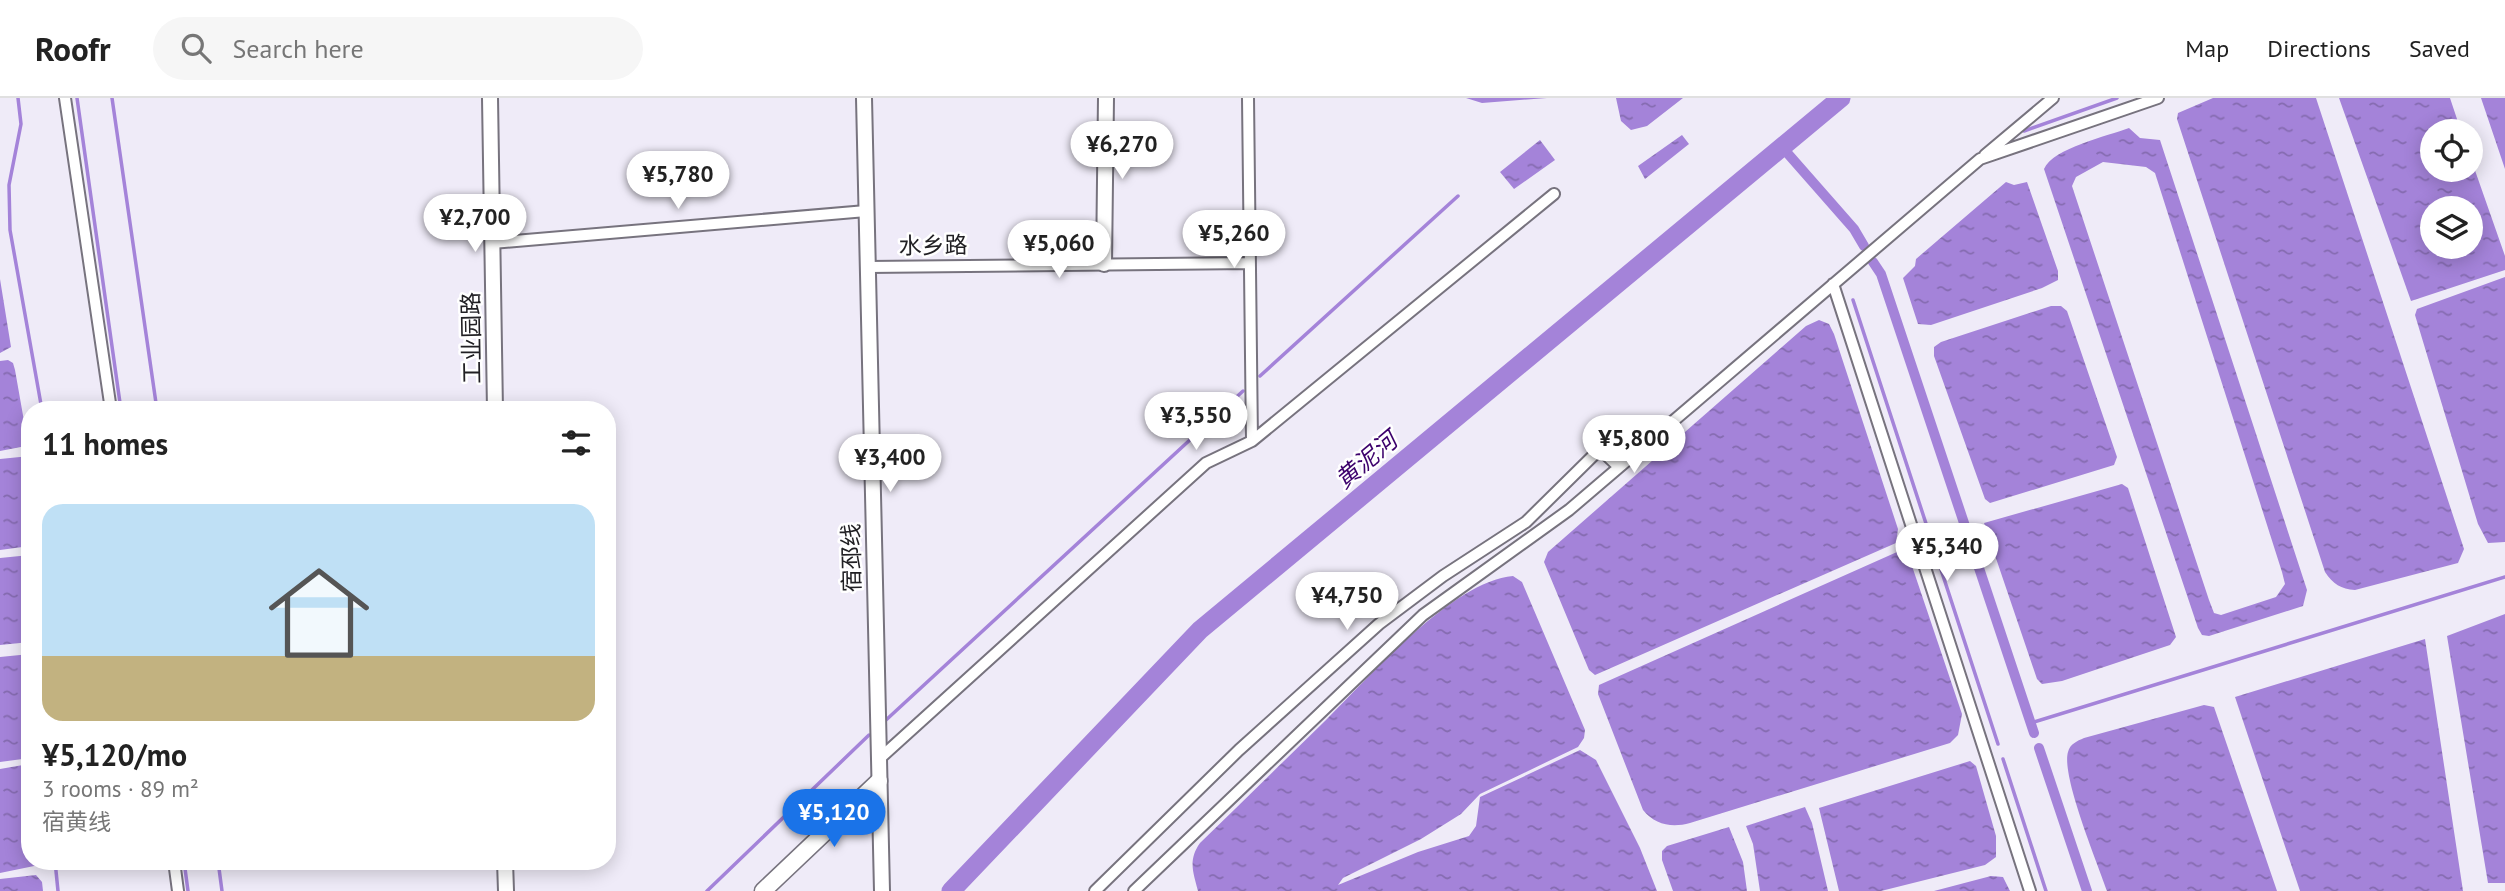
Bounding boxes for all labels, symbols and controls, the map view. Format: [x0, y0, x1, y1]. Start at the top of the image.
search box [153, 17, 643, 80]
text: Roofr [35, 27, 111, 70]
icon: search [177, 29, 215, 67]
text: Search here [233, 32, 364, 65]
text: Map [2185, 33, 2229, 64]
text: Directions [2267, 33, 2371, 64]
text: Saved [2409, 33, 2470, 64]
map controls [2420, 119, 2483, 259]
button: locate [2420, 119, 2483, 182]
pin: ¥6,270 [1065, 122, 1179, 181]
text: ¥6,270 [1086, 129, 1158, 158]
pin: ¥5,780 [621, 152, 735, 211]
text: ¥5,780 [642, 159, 714, 188]
pin: ¥2,700 [418, 194, 532, 254]
button: layers [2420, 196, 2483, 259]
text: ¥2,700 [439, 202, 511, 231]
pin: ¥5,260 [1177, 211, 1291, 270]
text: ¥5,260 [1198, 218, 1270, 247]
pin: ¥5,060 [1002, 220, 1116, 280]
text: ¥5,060 [1023, 228, 1095, 257]
street label: 水乡路 [898, 230, 968, 260]
street label: 工业园路 [456, 292, 486, 384]
pin: ¥3,550 [1139, 392, 1253, 452]
text: ¥3,550 [1160, 400, 1232, 429]
pin: ¥5,800 [1577, 416, 1691, 475]
water label: 黄泥河 [1328, 422, 1407, 495]
text: ¥5,800 [1598, 423, 1670, 452]
text: 11 homes [42, 424, 168, 463]
icon: filters [557, 424, 595, 462]
pin: ¥3,400 [833, 434, 947, 494]
text: ¥3,400 [854, 442, 926, 471]
street label: 宿邳线 [836, 523, 866, 593]
pin: ¥5,340 [1890, 524, 2004, 583]
text: ¥5,340 [1911, 531, 1983, 560]
icon: home [256, 550, 382, 676]
pin: ¥4,750 [1290, 573, 1404, 632]
text: ¥4,750 [1311, 580, 1383, 609]
text: ¥5,120/mo [42, 735, 187, 774]
text: 3 rooms · 89 m² [42, 774, 199, 803]
pin: ¥5,120 [777, 790, 891, 849]
text: ¥5,120 [798, 797, 870, 826]
text: 宿黄线 [42, 807, 111, 836]

